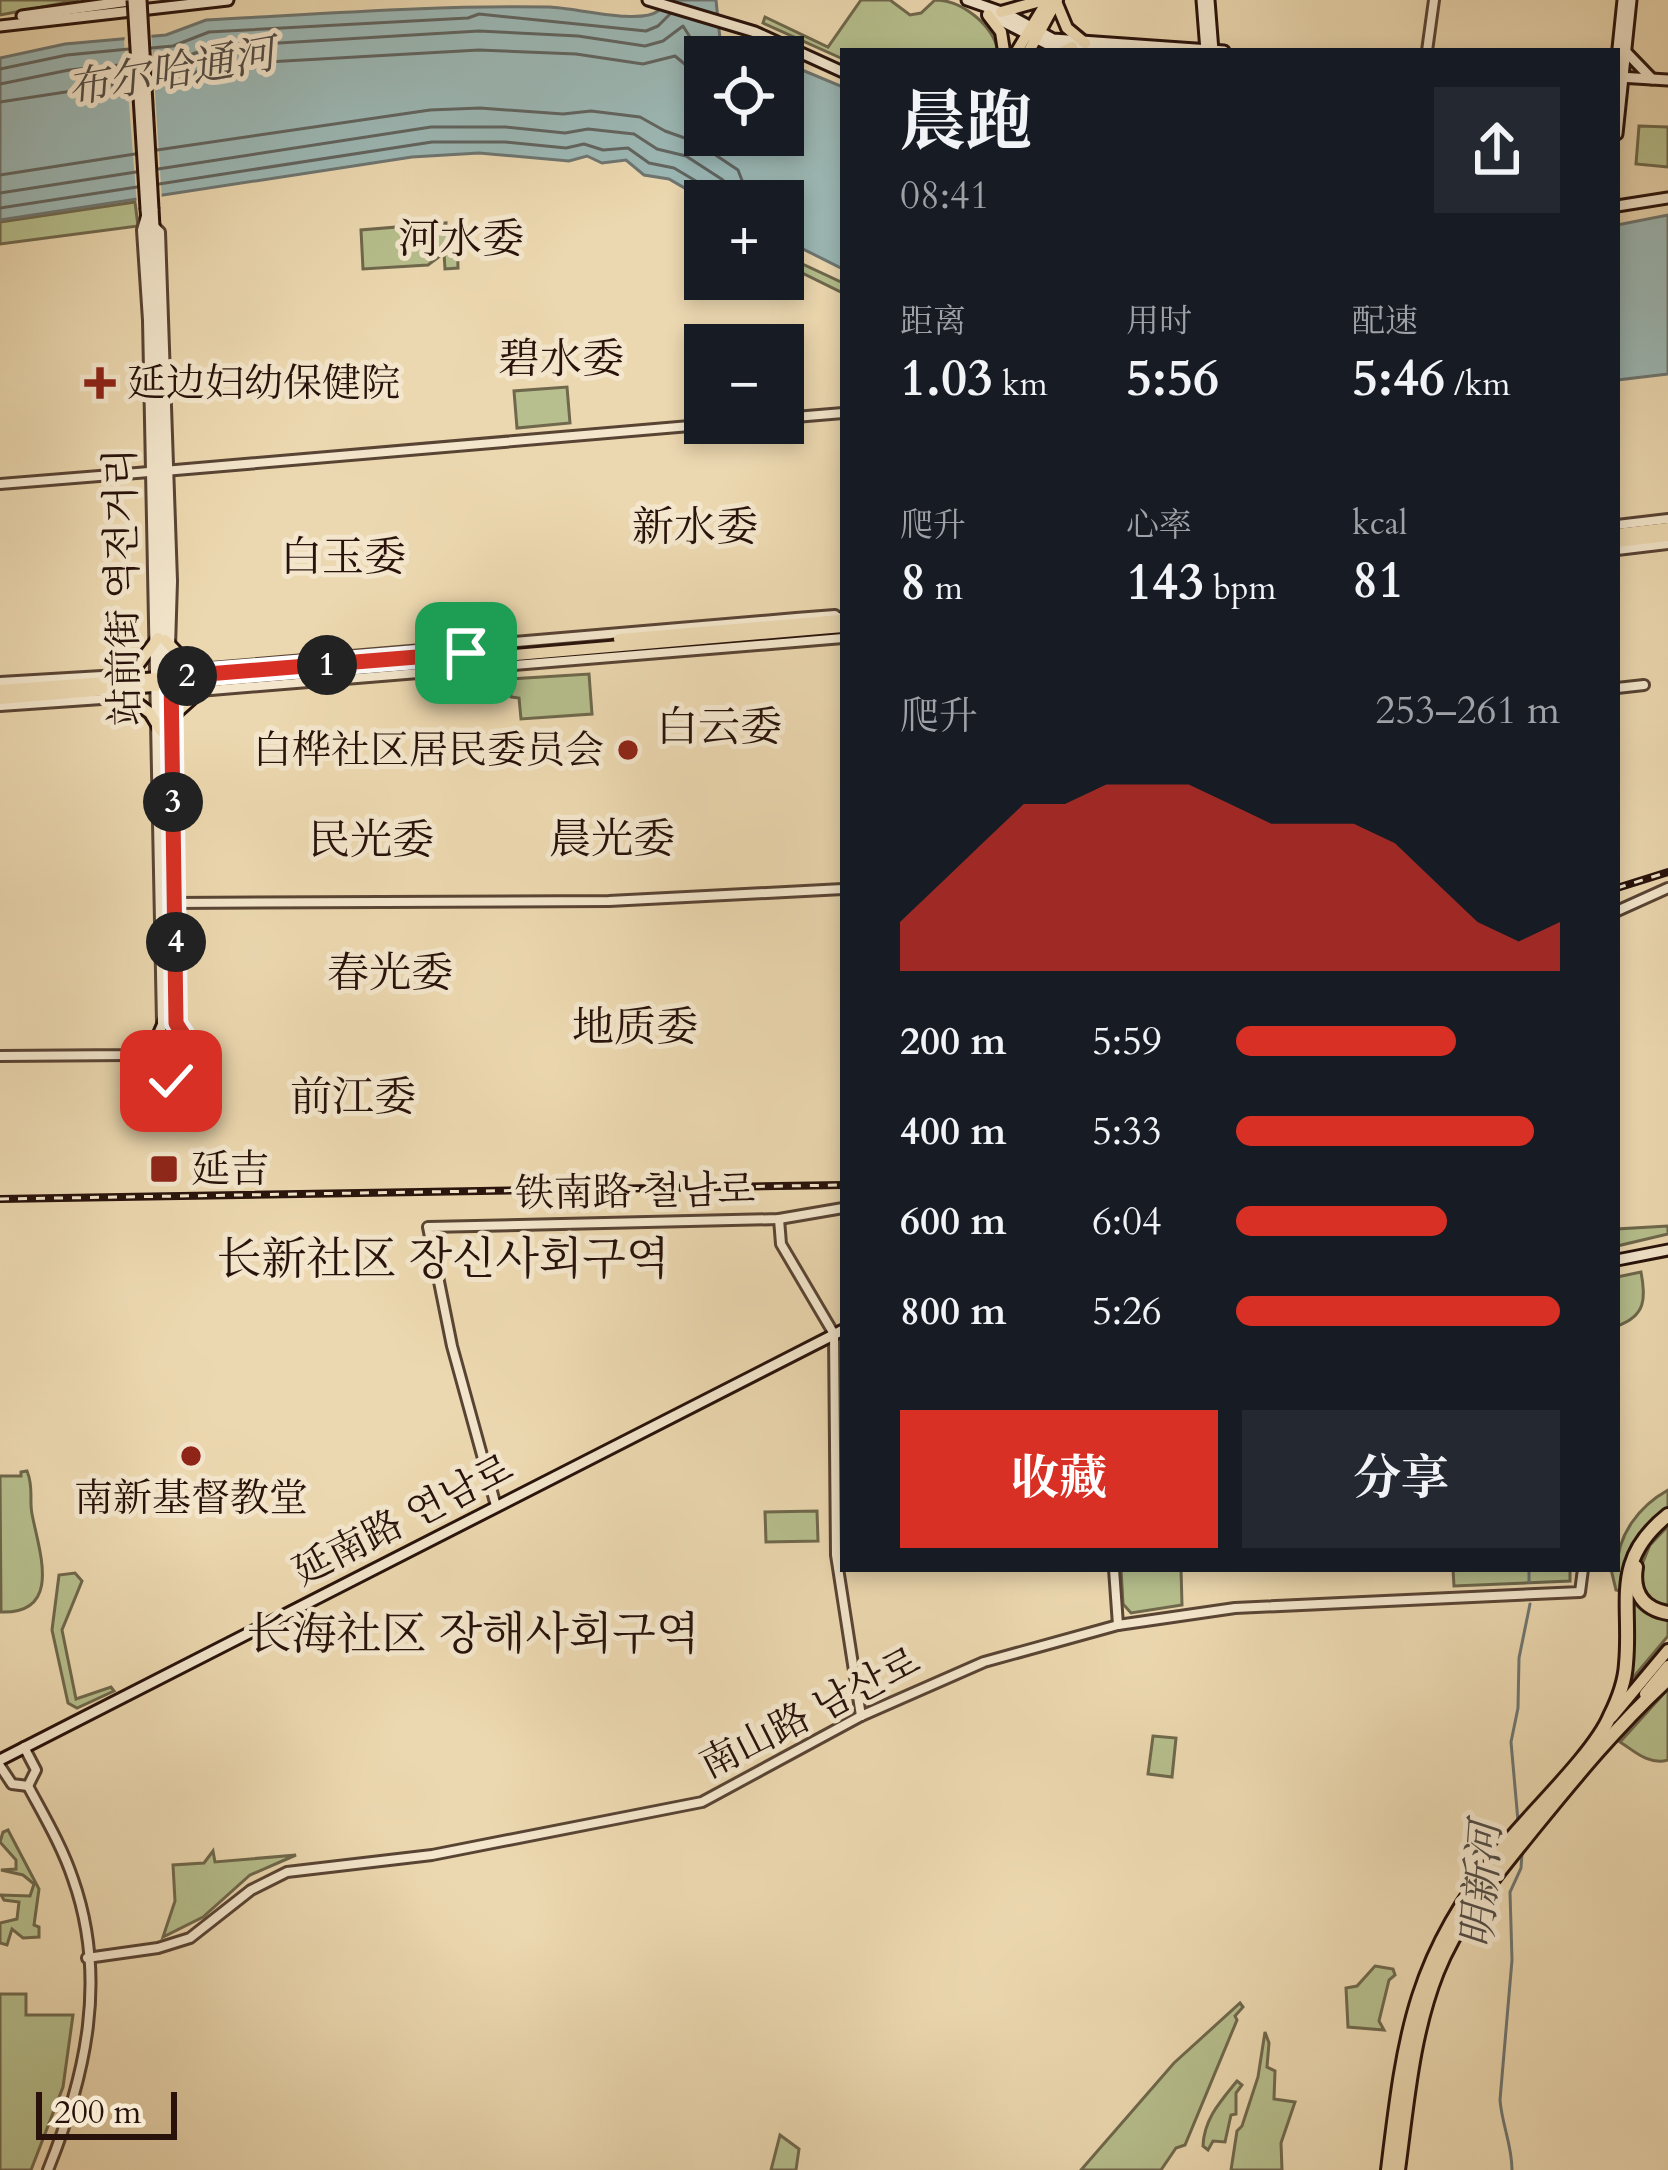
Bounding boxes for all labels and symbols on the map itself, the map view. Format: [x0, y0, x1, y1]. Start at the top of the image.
water label: 布尔哈通河 [63, 24, 286, 118]
district label: 河水委 [398, 211, 524, 268]
district label: 碧水委 [498, 331, 624, 388]
place label: 延边妇幼保健院 [127, 357, 400, 410]
marker: 延边妇幼保健院 [84, 367, 116, 399]
street label: 站前街 역전거리 [94, 447, 152, 727]
district label: 新水委 [632, 499, 758, 556]
district label: 白玉委 [280, 529, 406, 586]
pin [415, 602, 517, 704]
pin: 1 [297, 635, 357, 695]
pin: 2 [157, 646, 217, 706]
district label: 白云委 [656, 699, 782, 756]
place label: 白桦社区居民委员会 [253, 724, 604, 777]
marker: 白桦社区居民委员会 [615, 737, 641, 763]
pin: 3 [143, 772, 203, 832]
district label: 晨光委 [549, 811, 675, 868]
district label: 民光委 [308, 812, 434, 869]
pin: 4 [146, 912, 206, 972]
district label: 春光委 [327, 945, 453, 1002]
district label: 地质委 [572, 999, 698, 1056]
pin [120, 1030, 222, 1132]
district label: 前江委 [290, 1069, 416, 1126]
place label: 延吉 [191, 1143, 269, 1196]
marker: 延吉 [148, 1153, 180, 1185]
street label: 铁南路 철남로 [514, 1163, 756, 1221]
district label: 长新社区 장신사회구역 [217, 1229, 669, 1290]
street label: 延南路 연남로 [284, 1442, 522, 1598]
marker: 南新基督教堂 [178, 1443, 204, 1469]
place label: 南新基督教堂 [74, 1472, 308, 1525]
district label: 长海社区 장해사회구역 [247, 1604, 699, 1665]
street label: 南山路 남산로 [691, 1635, 929, 1791]
water label: 明新河 [1449, 1813, 1515, 1950]
scale bar [36, 2086, 177, 2139]

